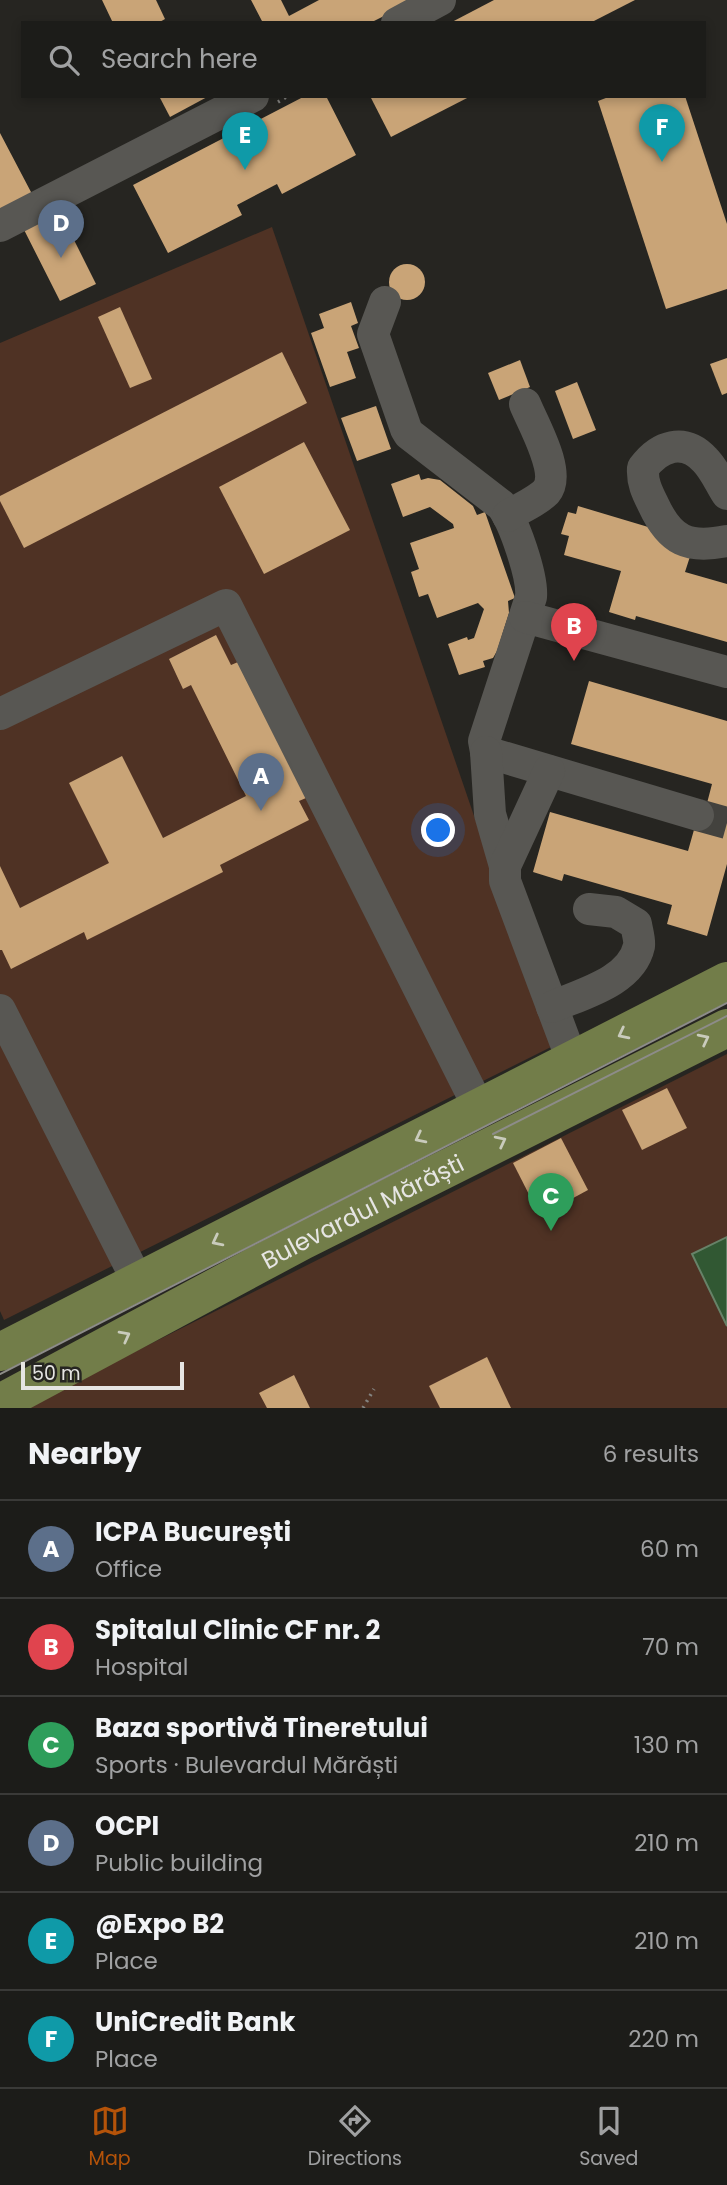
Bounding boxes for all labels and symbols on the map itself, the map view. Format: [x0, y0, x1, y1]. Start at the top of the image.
pin: F [639, 104, 685, 162]
pin: E [222, 112, 268, 170]
pin: D [38, 200, 84, 258]
pin: B [551, 603, 597, 661]
pin: A [238, 753, 284, 811]
your location [421, 813, 455, 847]
one-way arrow [617, 1026, 630, 1040]
one-way arrow [697, 1034, 709, 1048]
one-way arrow [415, 1130, 427, 1143]
one-way arrow [494, 1136, 506, 1150]
street label: Bulevardul Mărăști [255, 1146, 469, 1276]
pin: C [528, 1173, 574, 1231]
one-way arrow [212, 1233, 224, 1247]
one-way arrow [118, 1331, 130, 1344]
scale bar [21, 1359, 184, 1391]

